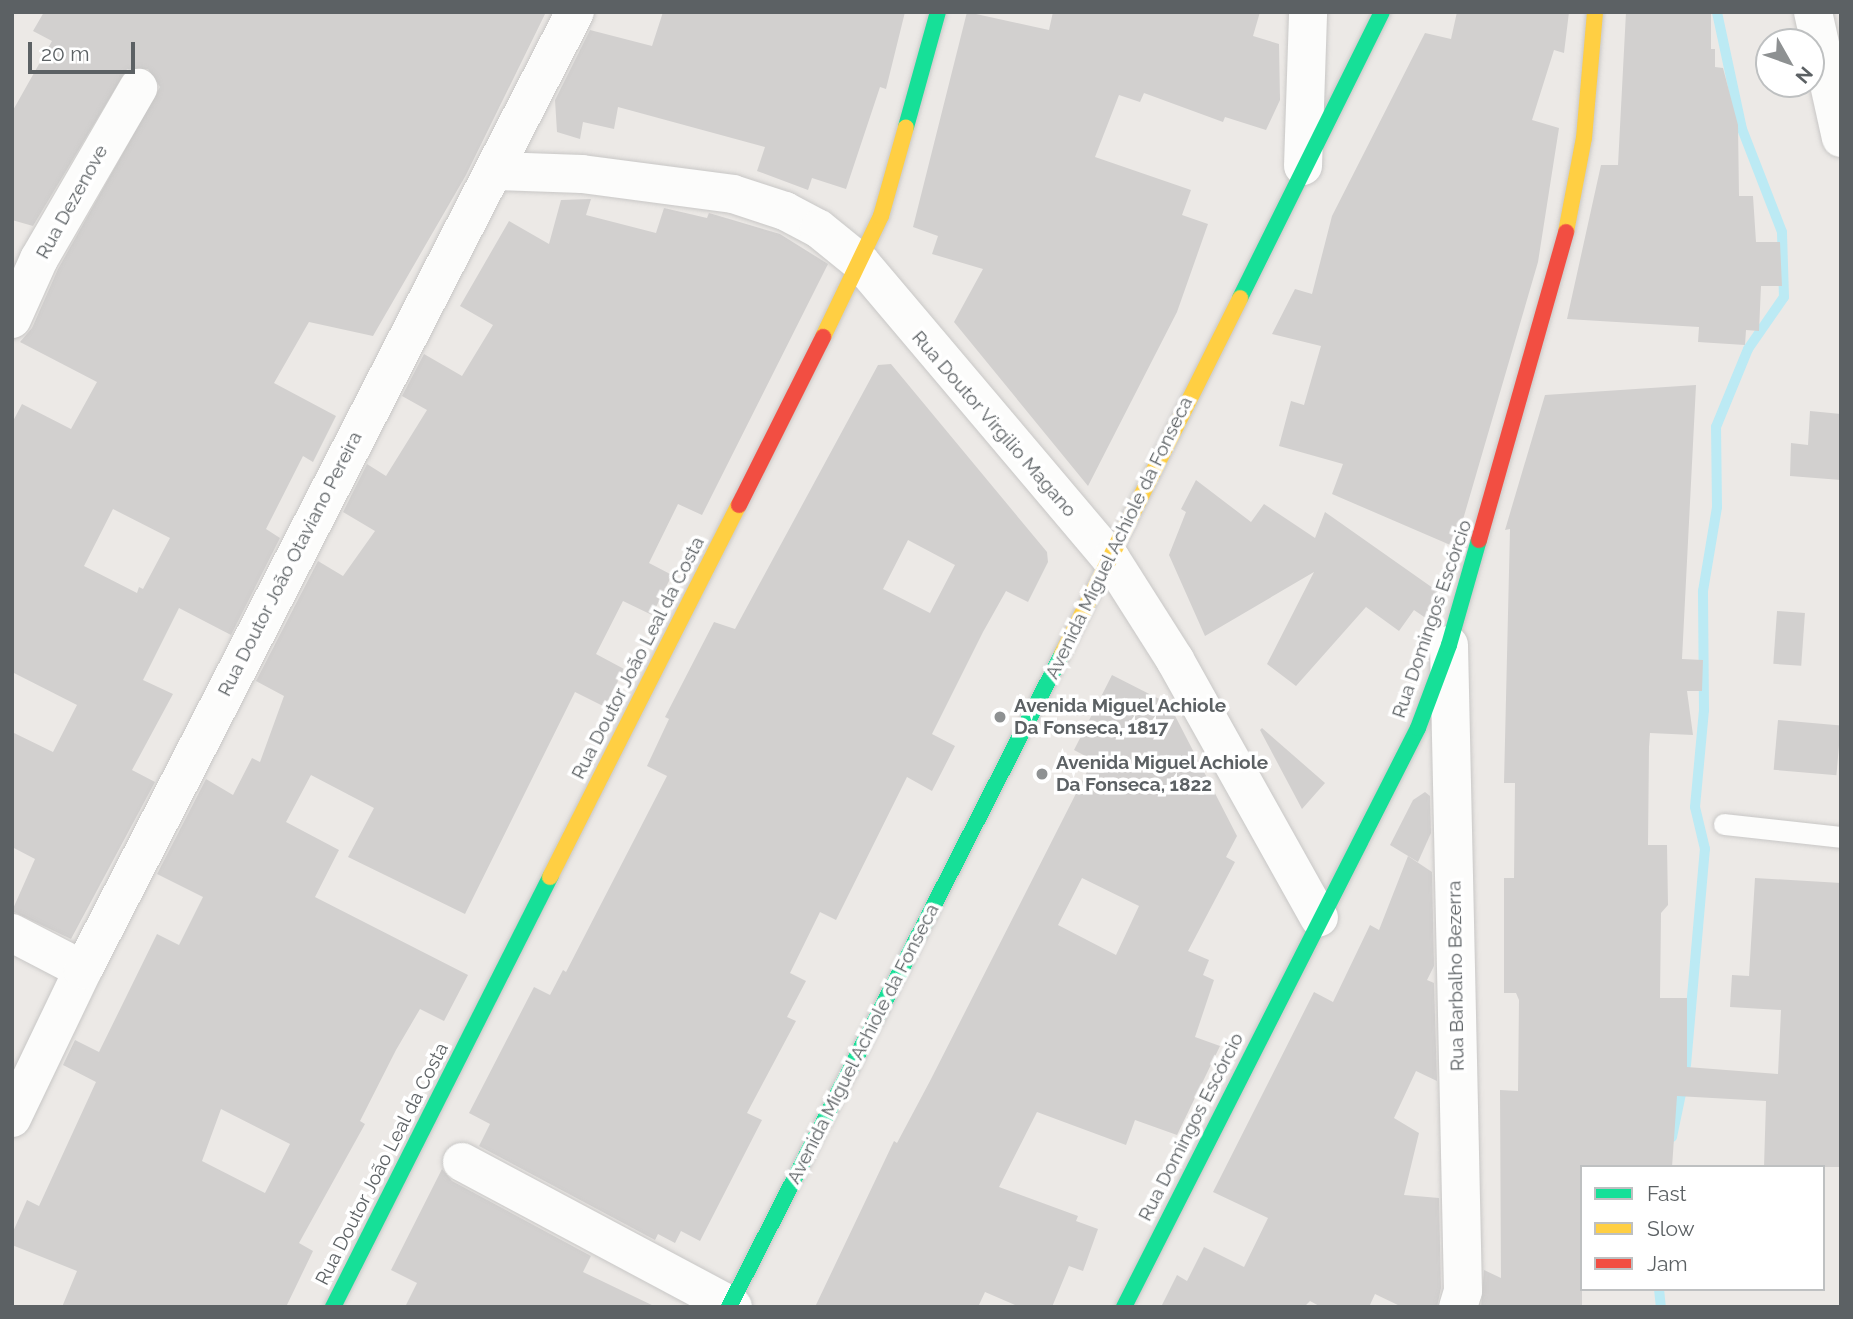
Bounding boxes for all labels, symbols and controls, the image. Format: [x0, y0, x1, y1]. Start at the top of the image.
scale bar [32, 28, 138, 72]
north arrow [1755, 28, 1825, 98]
text: 20 m [41, 41, 89, 66]
text: N [1791, 63, 1818, 88]
street label: Rua Dezenove [31, 141, 113, 263]
street label: Rua Doutor Virgilio Magano [907, 326, 1081, 522]
street label: Avenida Miguel Achiole da Fonseca [1040, 393, 1198, 683]
street label: Rua Doutor João Otaviano Pereira [213, 428, 367, 700]
street label: Rua Domingos Escórcio [1387, 517, 1477, 721]
street label: Rua Doutor João Leal da Costa [566, 532, 710, 784]
place label: Avenida Miguel Achiole Da Fonseca, 1817 [1014, 695, 1227, 739]
marker: Avenida Miguel Achiole Da Fonseca, 1817 [992, 709, 1008, 725]
place label: Avenida Miguel Achiole Da Fonseca, 1822 [1056, 752, 1269, 796]
marker: Avenida Miguel Achiole Da Fonseca, 1822 [1034, 766, 1050, 782]
street label: Rua Barbalho Bezerra [1443, 881, 1469, 1071]
street label: Avenida Miguel Achiole da Fonseca [782, 900, 944, 1188]
street label: Rua Domingos Escórcio [1134, 1029, 1248, 1225]
street label: Rua Doutor João Leal da Costa [310, 1038, 454, 1290]
legend [1580, 1165, 1825, 1291]
text: Fast [1647, 1181, 1687, 1206]
text: Slow [1647, 1216, 1695, 1241]
text: Jam [1647, 1251, 1688, 1276]

